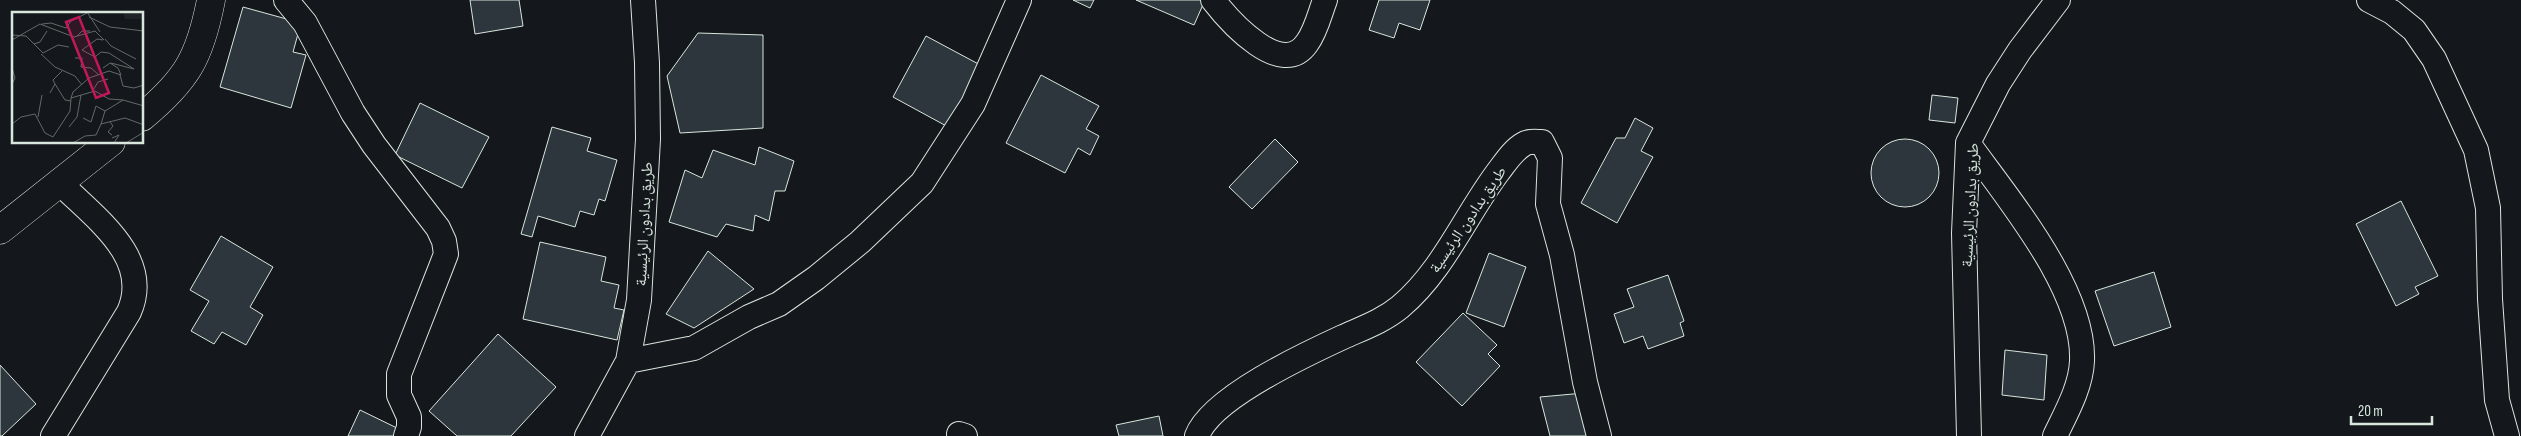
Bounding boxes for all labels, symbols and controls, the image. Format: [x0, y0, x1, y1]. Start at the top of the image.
inset map [12, 12, 144, 144]
street label: طريق بدادون الرئيسية [1958, 142, 1983, 268]
street label: طريق بدادون الرئيسية [632, 161, 657, 287]
street label: طريق بدادون الرئيسية [1426, 163, 1511, 277]
scale bar [2351, 394, 2432, 426]
text: 20 m [2358, 402, 2383, 421]

